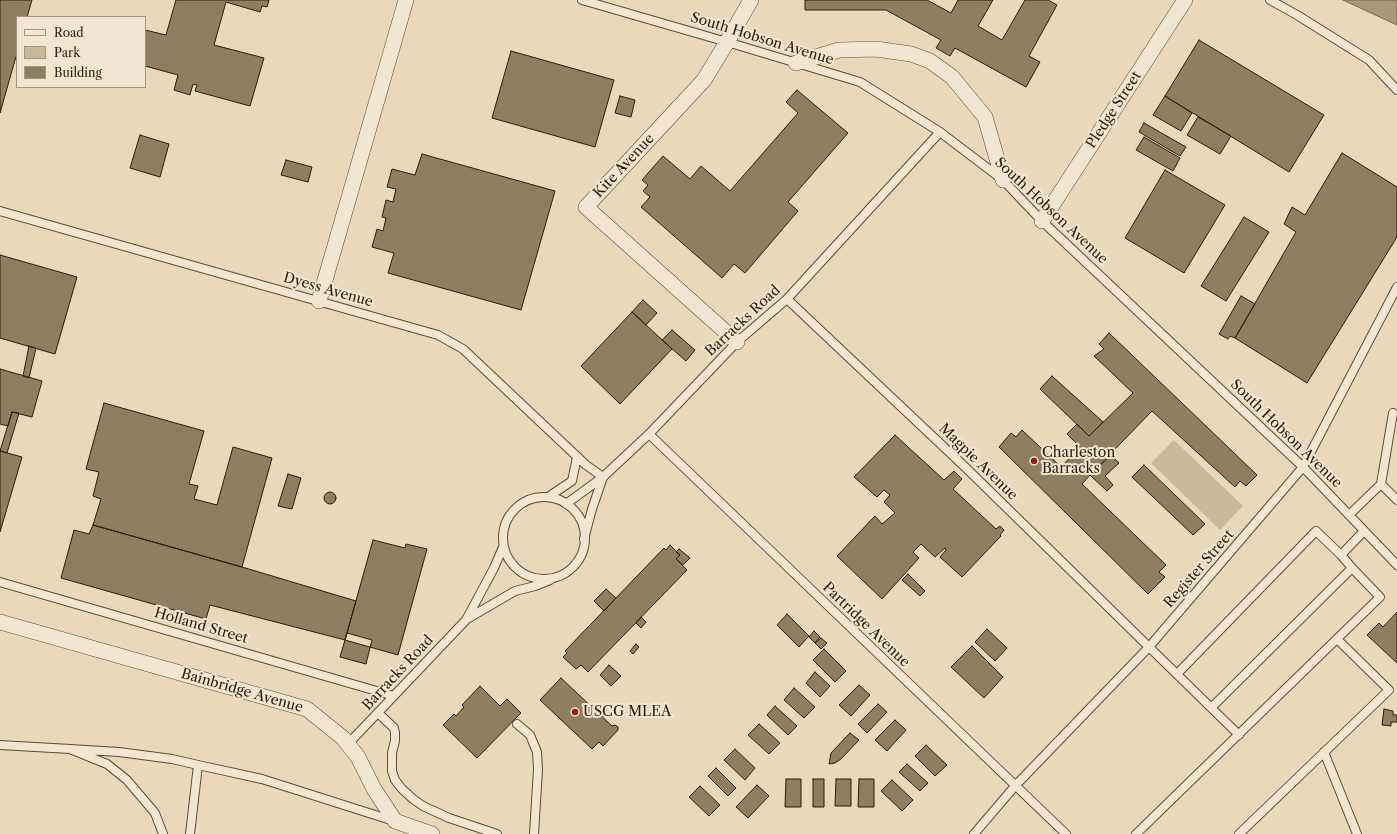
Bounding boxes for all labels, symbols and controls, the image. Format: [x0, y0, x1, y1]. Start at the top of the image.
street label: South Hobson Avenue [688, 9, 836, 69]
legend [16, 16, 146, 88]
text: Road [54, 25, 84, 40]
text: Park [54, 45, 80, 60]
text: Building [54, 65, 102, 80]
street label: Pledge Street [1083, 68, 1145, 152]
street label: Kite Avenue [590, 130, 658, 202]
street label: South Hobson Avenue [991, 154, 1111, 268]
street label: Dyess Avenue [281, 269, 375, 311]
street label: Barracks Road [702, 282, 784, 360]
street label: South Hobson Avenue [1227, 376, 1345, 492]
street label: Magpie Avenue [935, 420, 1021, 504]
place label: Charleston Barracks [1042, 445, 1115, 478]
marker: Charleston Barracks [1029, 456, 1039, 466]
street label: Register Street [1161, 527, 1237, 611]
street label: Partridge Avenue [819, 579, 913, 671]
street label: Holland Street [152, 605, 250, 647]
street label: Barracks Road [359, 632, 437, 714]
street label: Bainbridge Avenue [179, 666, 305, 716]
place label: USCG MLEA [583, 704, 671, 720]
marker: USCG MLEA [570, 707, 580, 717]

